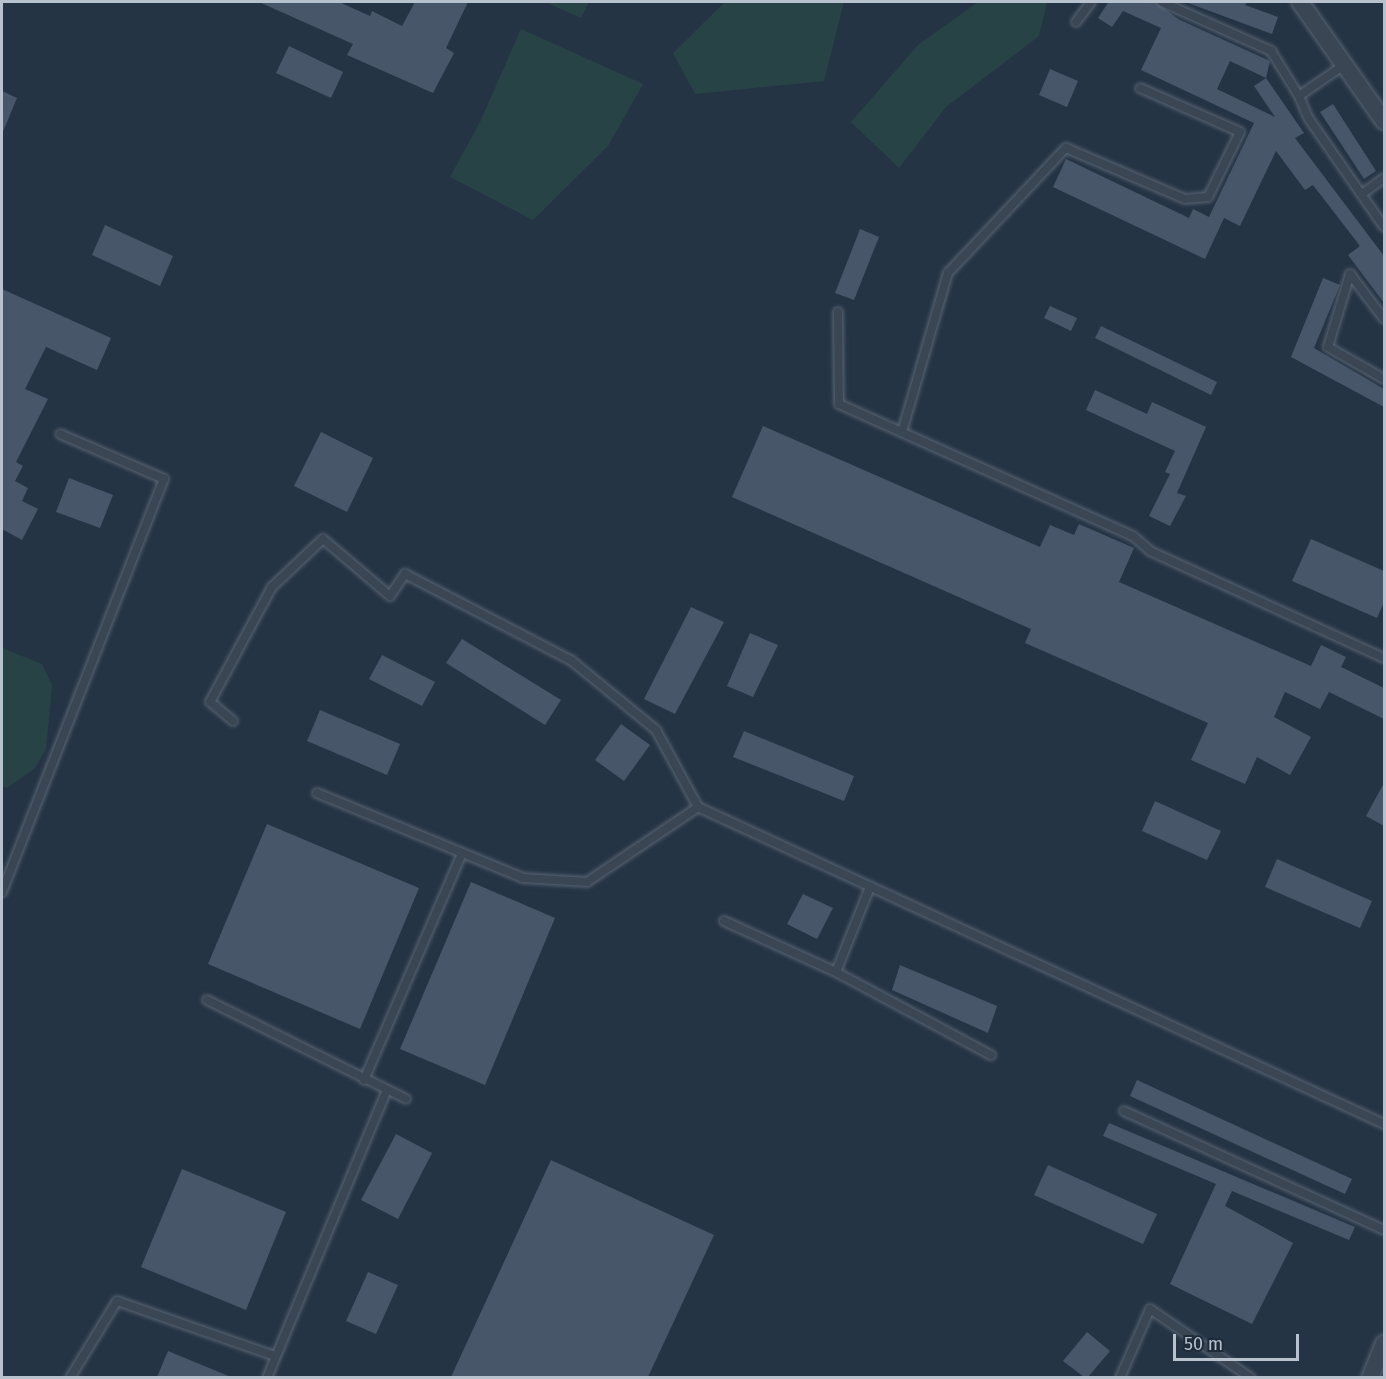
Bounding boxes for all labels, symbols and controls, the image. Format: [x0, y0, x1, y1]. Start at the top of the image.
scale bar [1176, 1322, 1302, 1360]
text: 50 m [1184, 1333, 1223, 1355]

